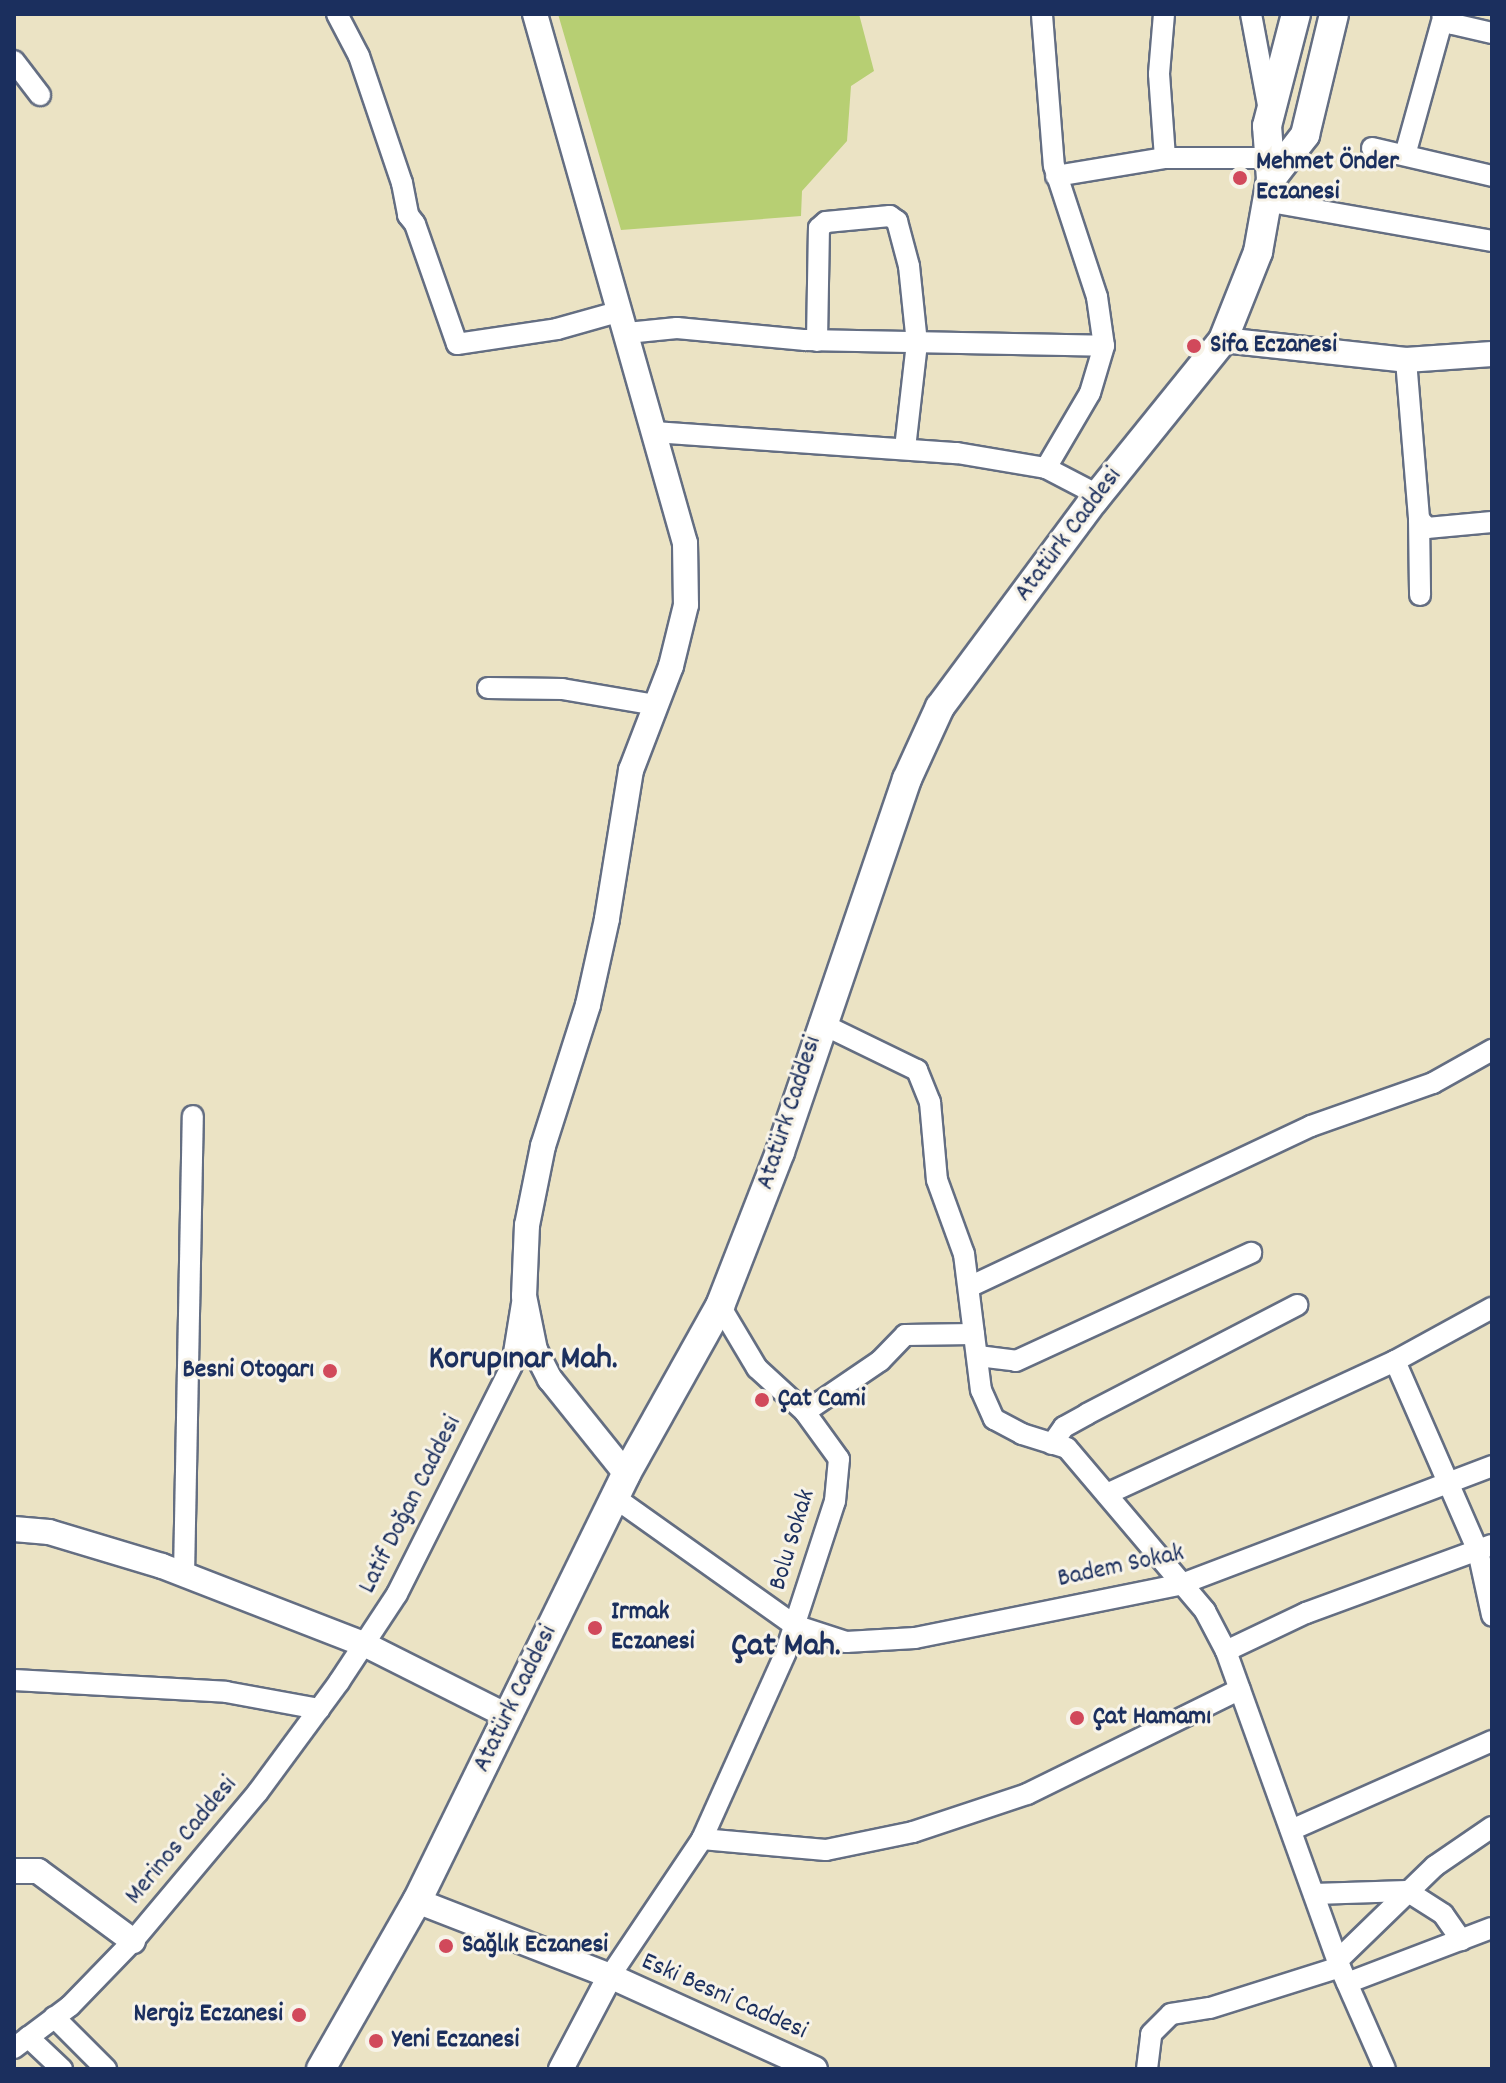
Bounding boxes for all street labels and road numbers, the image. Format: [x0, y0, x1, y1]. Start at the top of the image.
street label: Atatürk Caddesi [1009, 462, 1129, 608]
street label: Atatürk Caddesi [751, 1032, 829, 1194]
street label: Latif Doğan Caddesi [353, 1411, 469, 1599]
street label: Bolu Sokak [763, 1486, 823, 1594]
street label: Badem Sokak [1055, 1538, 1187, 1596]
street label: Atatürk Caddesi [467, 1620, 565, 1778]
street label: Merinos Caddesi [119, 1770, 245, 1912]
street label: Eski Besni Caddesi [636, 1947, 812, 2047]

